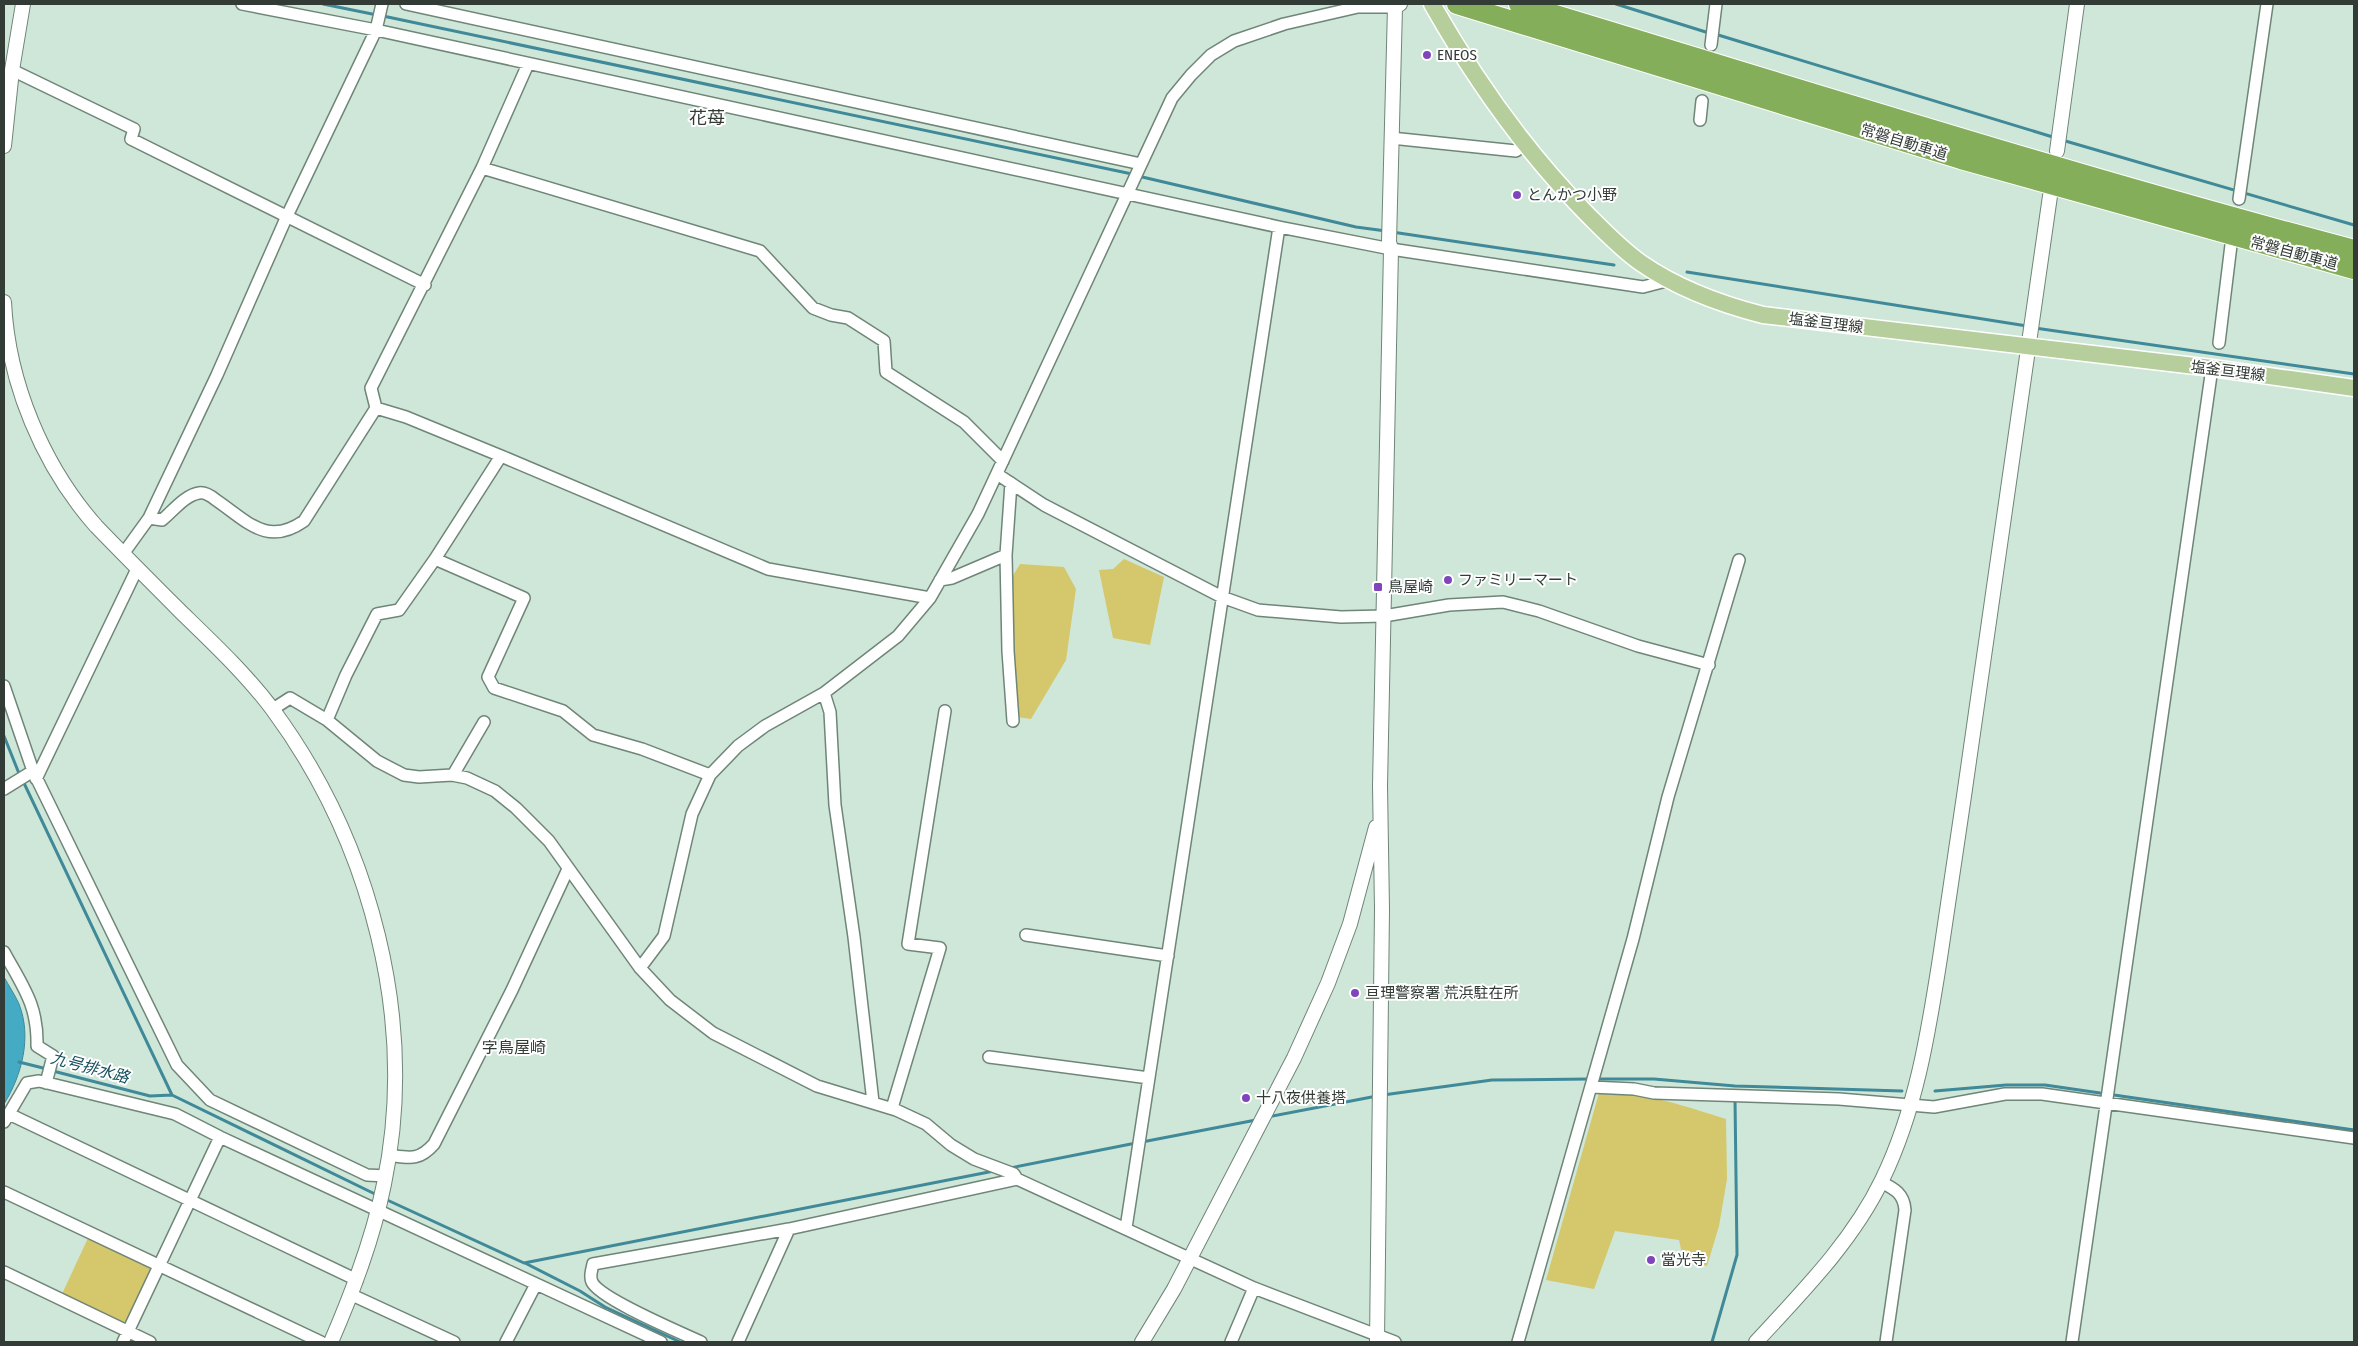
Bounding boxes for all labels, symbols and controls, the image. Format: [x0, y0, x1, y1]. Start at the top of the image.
place label: ENEOS [1437, 46, 1477, 64]
marker: ENEOS [1421, 49, 1433, 61]
district label: 花苺 [689, 107, 725, 129]
street label: 常磐自動車道 [1858, 120, 1950, 164]
place label: とんかつ小野 [1527, 186, 1617, 204]
marker: とんかつ小野 [1511, 189, 1523, 201]
street label: 常磐自動車道 [2248, 233, 2340, 273]
street label: 塩釜亘理線 [1788, 309, 1864, 337]
street label: 塩釜亘理線 [2190, 357, 2266, 385]
place label: ファミリーマート [1458, 571, 1578, 589]
marker: ファミリーマート [1442, 574, 1454, 586]
place label: 鳥屋崎 [1388, 578, 1433, 596]
marker: 鳥屋崎 [1372, 581, 1384, 593]
place label: 亘理警察署 荒浜駐在所 [1365, 984, 1519, 1002]
marker: 亘理警察署 荒浜駐在所 [1349, 987, 1361, 999]
district label: 字鳥屋崎 [482, 1038, 546, 1057]
water label: 九号排水路 [49, 1048, 133, 1088]
place label: 十八夜供養塔 [1256, 1089, 1346, 1107]
marker: 十八夜供養塔 [1240, 1092, 1252, 1104]
place label: 當光寺 [1661, 1251, 1706, 1269]
marker: 當光寺 [1645, 1254, 1657, 1266]

